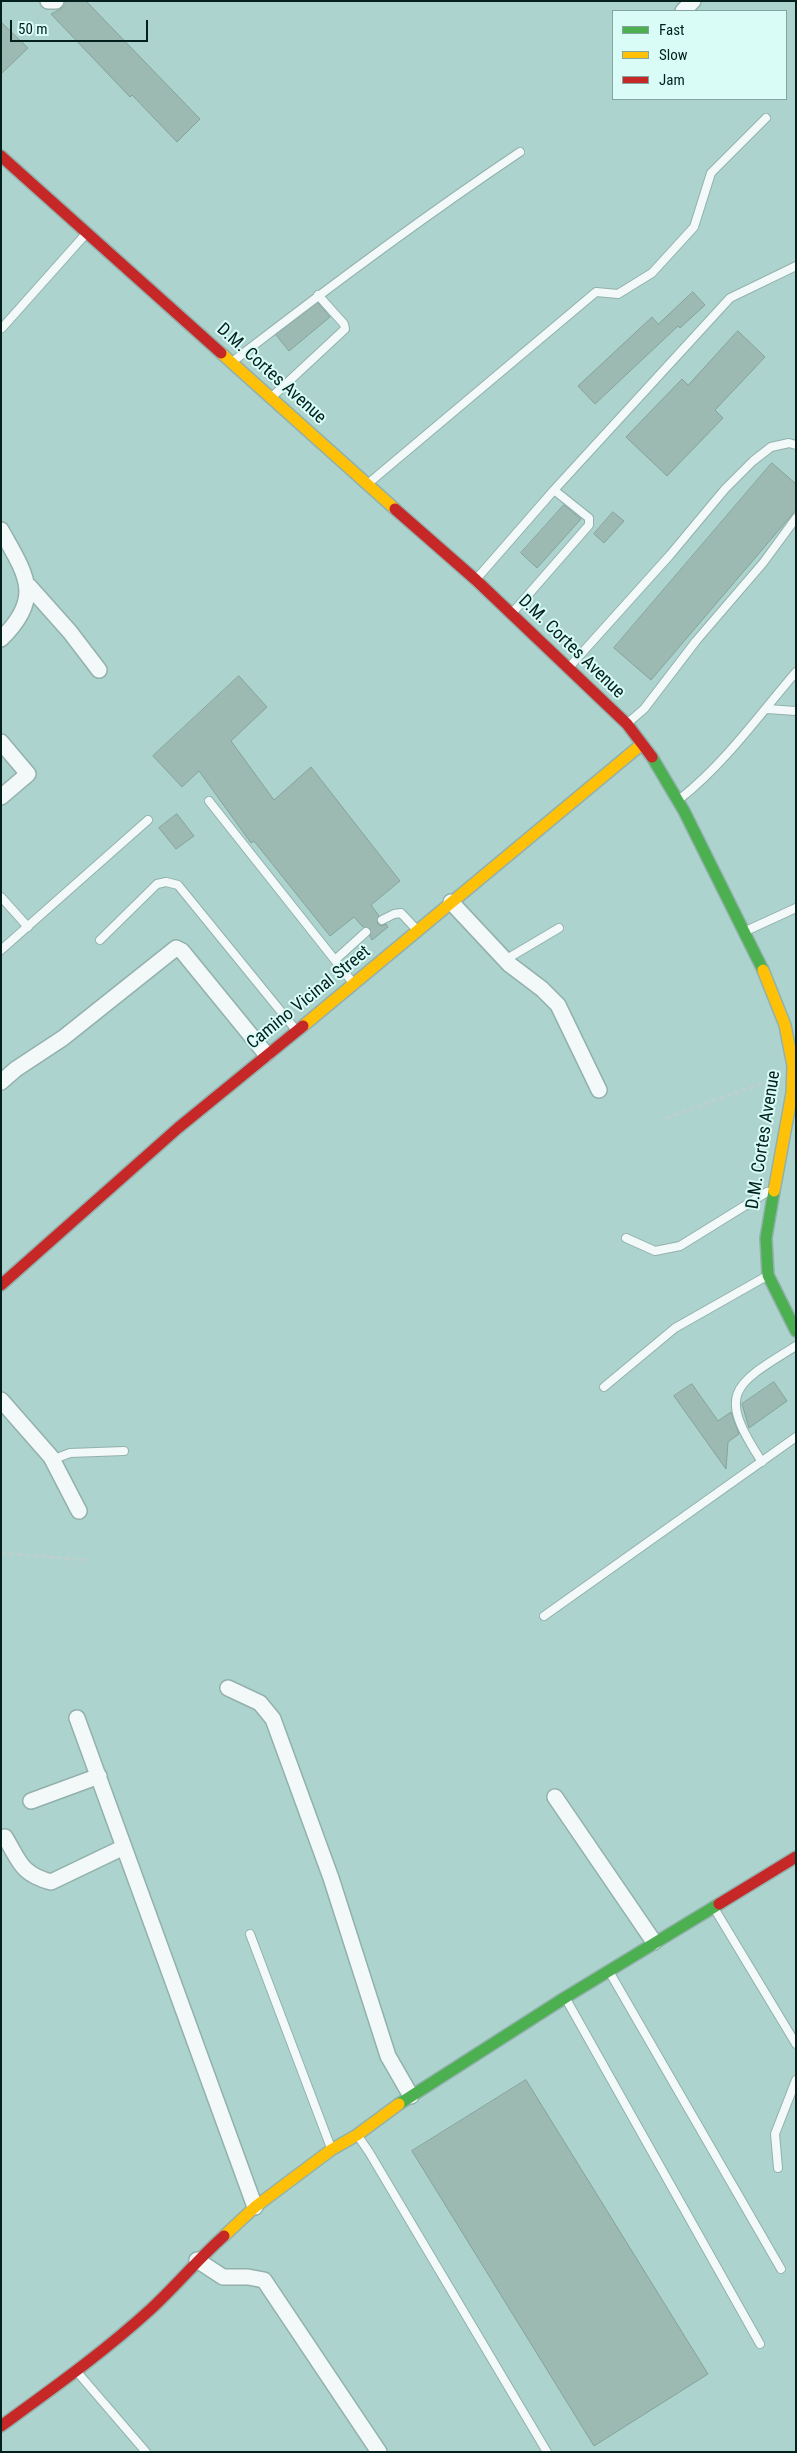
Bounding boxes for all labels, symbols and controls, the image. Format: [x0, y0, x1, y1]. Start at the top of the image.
scale bar [12, 10, 150, 42]
legend [612, 10, 787, 100]
text: 50 m [18, 20, 48, 38]
text: Fast [659, 21, 684, 39]
text: Slow [659, 46, 688, 64]
text: Jam [659, 71, 685, 89]
street label: D.M. Cortes Avenue [212, 319, 330, 429]
street label: D.M. Cortes Avenue [513, 591, 629, 703]
street label: Camino Vicinal Street [243, 942, 375, 1054]
street label: D.M. Cortes Avenue [742, 1069, 786, 1211]

